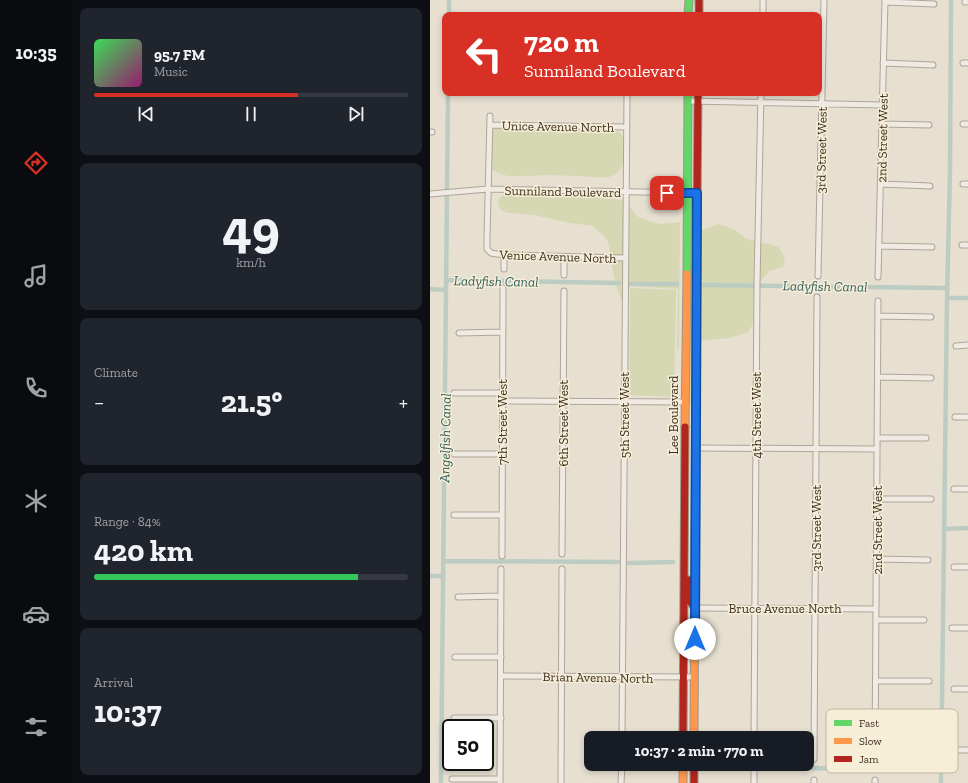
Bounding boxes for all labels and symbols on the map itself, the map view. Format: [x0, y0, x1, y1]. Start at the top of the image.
street label: 2nd Street West [874, 93, 891, 183]
street label: 3rd Street West [813, 106, 830, 194]
street label: Unice Avenue North [502, 118, 615, 135]
pin [650, 176, 684, 210]
street label: Sunniland Boulevard [505, 183, 621, 200]
street label: Venice Avenue North [498, 247, 617, 266]
water label: Ladyfish Canal [453, 272, 539, 291]
water label: Ladyfish Canal [782, 277, 868, 296]
street label: 4th Street West [749, 371, 764, 458]
street label: 5th Street West [617, 372, 632, 458]
street label: Lee Boulevard [666, 376, 681, 454]
street label: 7th Street West [495, 379, 510, 465]
street label: 6th Street West [556, 379, 571, 466]
water label: Angelfish Canal [436, 393, 455, 484]
street label: 3rd Street West [809, 484, 824, 571]
street label: 2nd Street West [870, 485, 885, 575]
street label: Bruce Avenue North [729, 601, 842, 616]
position arrow [674, 618, 716, 660]
street label: Brian Avenue North [542, 669, 654, 686]
legend [826, 709, 958, 773]
text: Fast [859, 717, 880, 730]
speed limit sign: 50 [442, 719, 494, 771]
text: Slow [859, 735, 882, 748]
text: Jam [859, 753, 879, 766]

